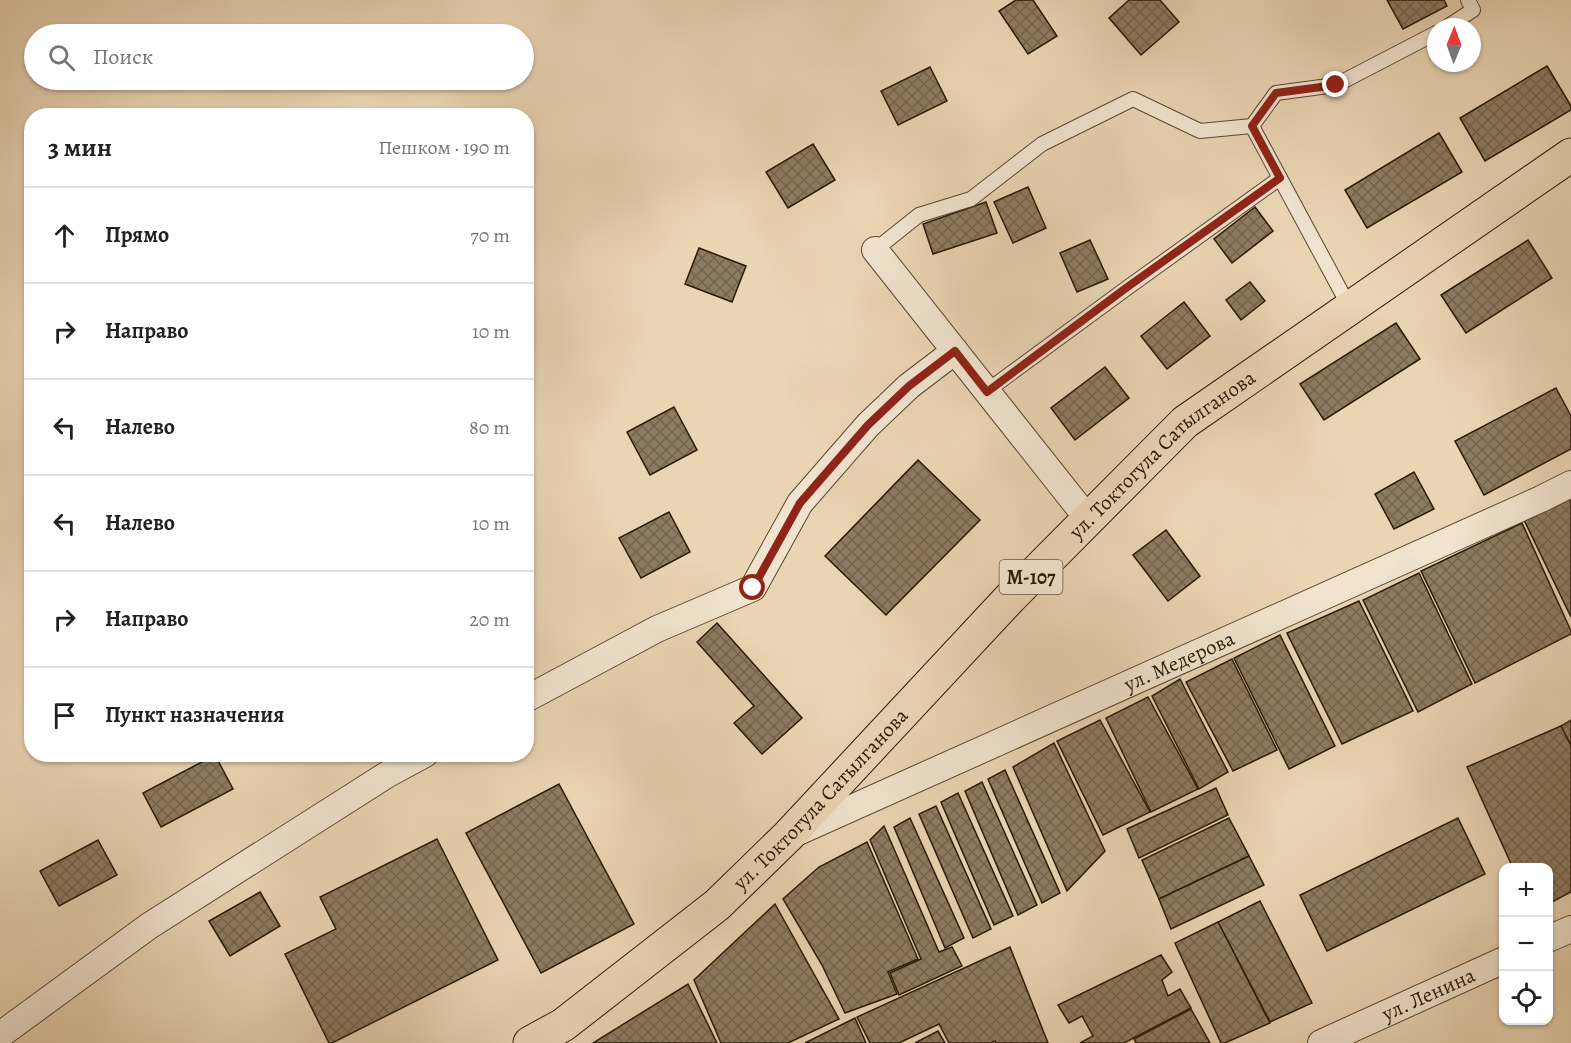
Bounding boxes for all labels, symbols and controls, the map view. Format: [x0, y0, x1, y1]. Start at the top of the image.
north arrow [1427, 18, 1481, 72]
search box [24, 24, 534, 90]
icon: search [45, 41, 78, 74]
text: Поиск [93, 42, 153, 72]
route end [1322, 71, 1348, 97]
text: 3 мин [48, 130, 112, 165]
text: Пешком · 190 m [378, 134, 510, 161]
icon: ahead [48, 219, 81, 252]
text: Прямо [105, 220, 169, 250]
text: 70 m [470, 222, 510, 249]
icon: right [48, 315, 81, 348]
text: Направо [105, 316, 188, 346]
text: 10 m [472, 318, 510, 345]
street label: ул. Токтогула Сатылганова [1062, 363, 1261, 546]
icon: left [48, 411, 81, 444]
text: Налево [105, 412, 175, 442]
text: 80 m [469, 414, 510, 441]
icon: left [48, 507, 81, 540]
text: Налево [105, 508, 175, 538]
text: 10 m [472, 510, 510, 537]
road number: М-107 [1000, 560, 1062, 594]
route start [739, 574, 765, 600]
icon: right [48, 603, 81, 636]
text: Направо [105, 604, 188, 634]
text: 20 m [469, 606, 510, 633]
street label: ул. Медерова [1119, 624, 1239, 699]
icon: arrive [48, 699, 81, 732]
text: Пункт назначения [105, 700, 284, 730]
street label: ул. Токтогула Сатылганова [726, 702, 915, 897]
map controls [1499, 863, 1553, 1025]
button: + [1499, 863, 1553, 917]
button: − [1499, 917, 1553, 971]
street label: ул. Ленина [1376, 961, 1480, 1028]
button: locate [1499, 971, 1553, 1025]

